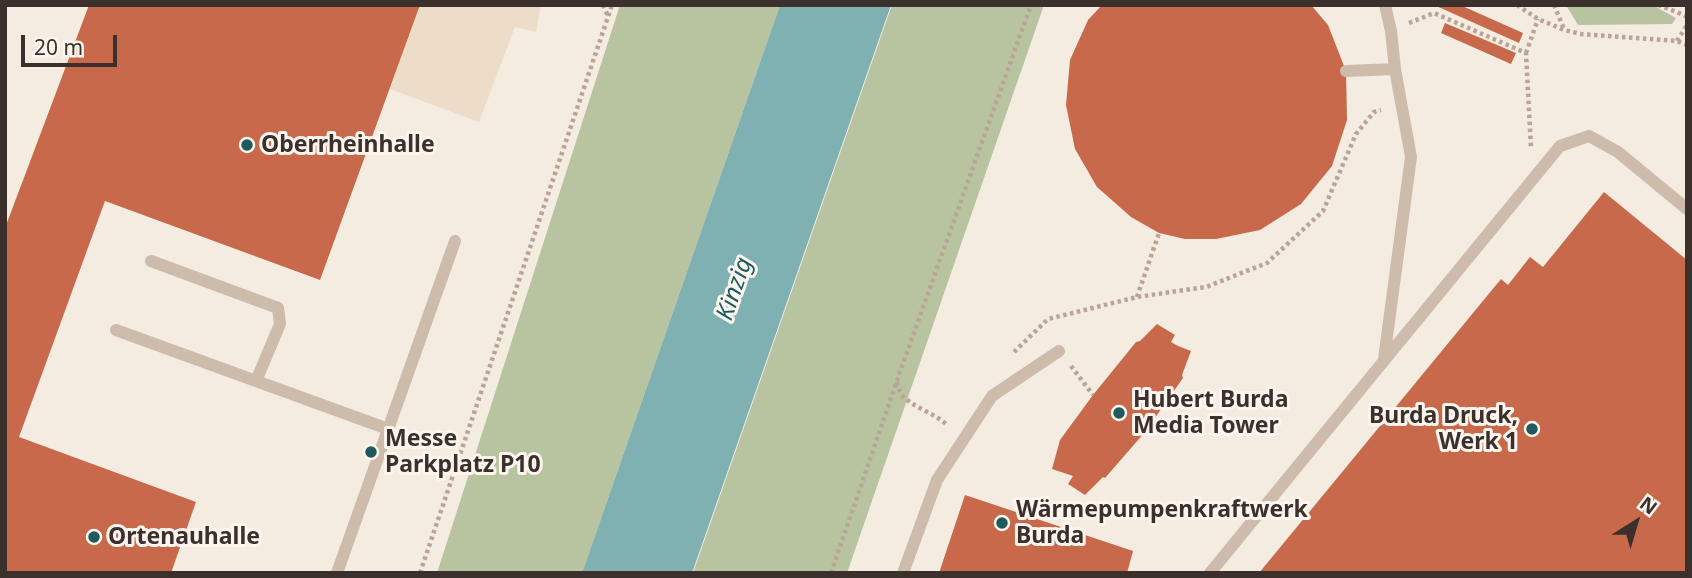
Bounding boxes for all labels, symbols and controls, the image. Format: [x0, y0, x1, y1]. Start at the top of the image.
scale bar [24, 21, 121, 65]
text: 20 m [34, 33, 83, 61]
place label: Oberrheinhalle [261, 131, 435, 159]
marker: Oberrheinhalle [239, 137, 255, 153]
water label: Kinzig [711, 254, 759, 324]
place label: Hubert Burda Media Tower [1133, 386, 1288, 440]
place label: Burda Druck, Werk 1 [1369, 402, 1518, 456]
marker: Hubert Burda Media Tower [1111, 405, 1127, 421]
marker: Burda Druck, Werk 1 [1524, 421, 1540, 437]
place label: Messe Parkplatz P10 [385, 425, 541, 479]
marker: Messe Parkplatz P10 [363, 444, 379, 460]
north arrow [1601, 487, 1671, 557]
text: N [1635, 490, 1663, 520]
place label: Wärmepumpenkraftwerk Burda [1016, 496, 1308, 550]
marker: Wärmepumpenkraftwerk Burda [994, 515, 1010, 531]
place label: Ortenauhalle [108, 523, 260, 551]
marker: Ortenauhalle [86, 529, 102, 545]

